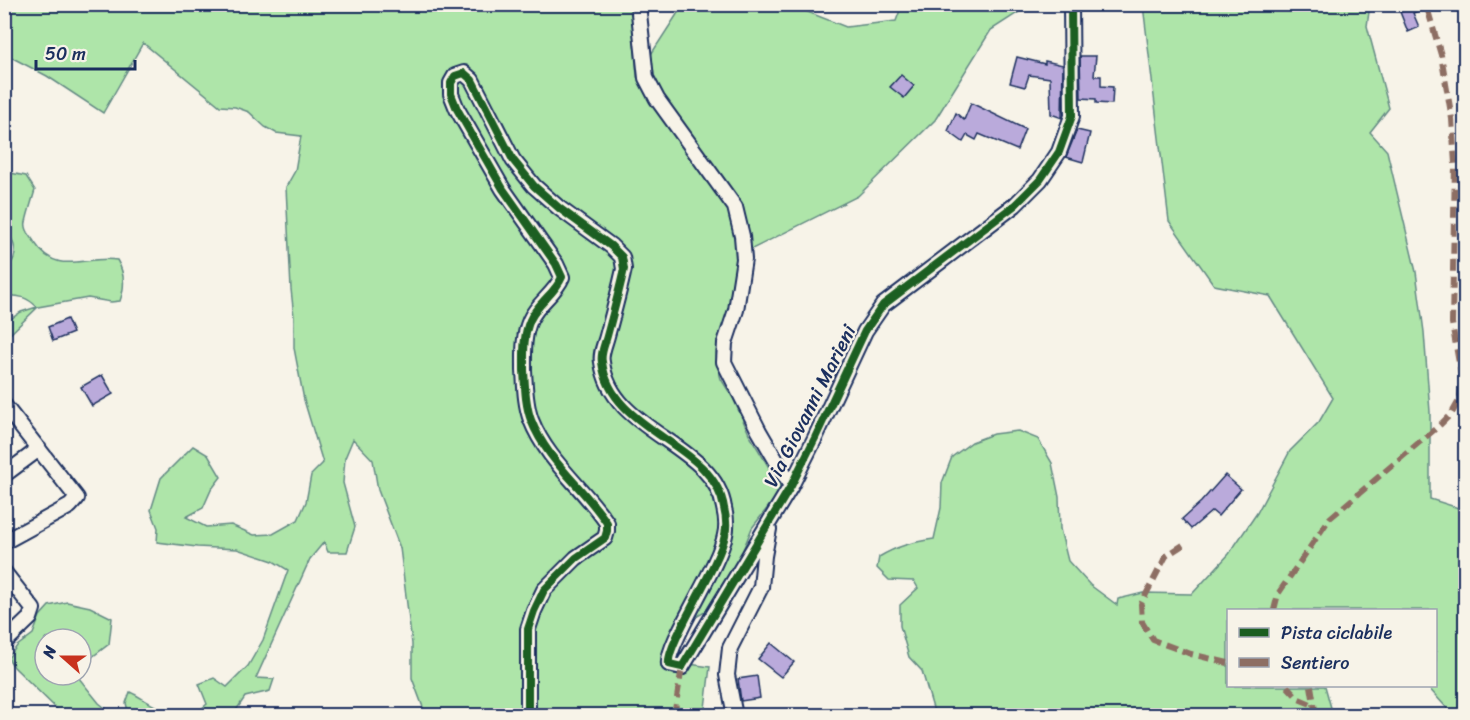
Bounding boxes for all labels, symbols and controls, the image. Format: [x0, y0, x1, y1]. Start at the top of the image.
scale bar [36, 33, 135, 71]
text: 50 m [45, 38, 86, 70]
street label: Via Giovanni Marieni [754, 317, 867, 493]
legend [1227, 609, 1437, 687]
text: Pista ciclabile [1281, 617, 1393, 649]
north arrow [33, 627, 93, 687]
text: N [34, 641, 65, 663]
text: Sentiero [1281, 647, 1349, 679]

